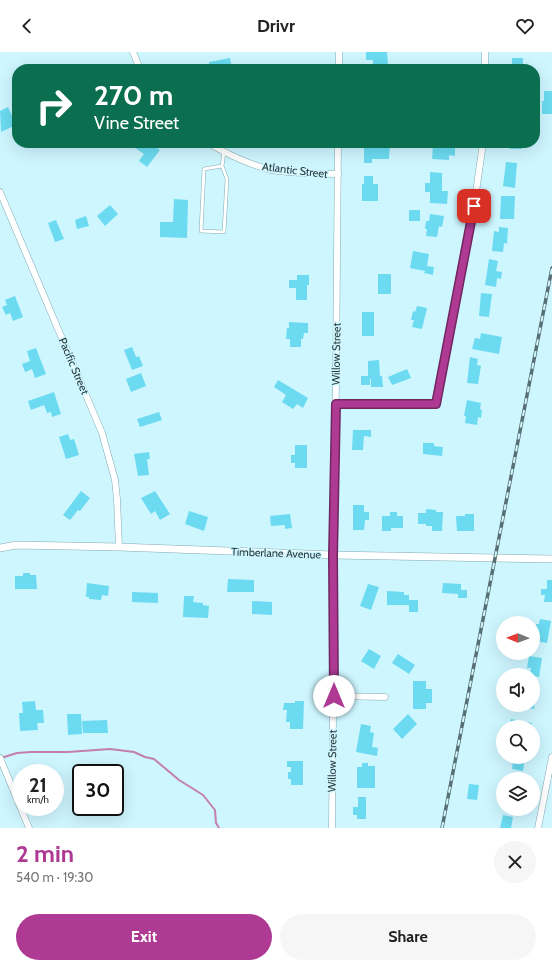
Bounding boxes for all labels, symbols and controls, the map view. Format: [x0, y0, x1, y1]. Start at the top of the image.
icon: back [16, 15, 38, 37]
text: Drivr [257, 15, 295, 37]
icon: heart [514, 15, 536, 37]
text: 270 m [94, 78, 173, 112]
icon: right [28, 80, 80, 132]
text: Vine Street [94, 112, 179, 134]
street label: Atlantic Street [261, 159, 329, 181]
pin [457, 189, 491, 223]
icon: arrive [463, 195, 485, 217]
street label: Willow Street [328, 322, 344, 385]
street label: Pacific Street [56, 335, 92, 397]
street label: Timberlane Avenue [231, 544, 322, 562]
north arrow [496, 616, 540, 660]
map controls [496, 616, 540, 816]
button: sound [496, 668, 540, 712]
position arrow [313, 675, 355, 717]
button: search [496, 720, 540, 764]
street label: Willow Street [324, 729, 340, 792]
speed limit sign: 30 [72, 764, 124, 816]
button: layers [496, 772, 540, 816]
text: 21 [29, 773, 47, 797]
text: km/h [27, 793, 49, 806]
text: 2 min [16, 839, 74, 868]
button: close [494, 841, 536, 883]
text: 540 m · 19:30 [16, 869, 93, 885]
button: Exit [16, 914, 272, 960]
button: Share [280, 914, 536, 960]

